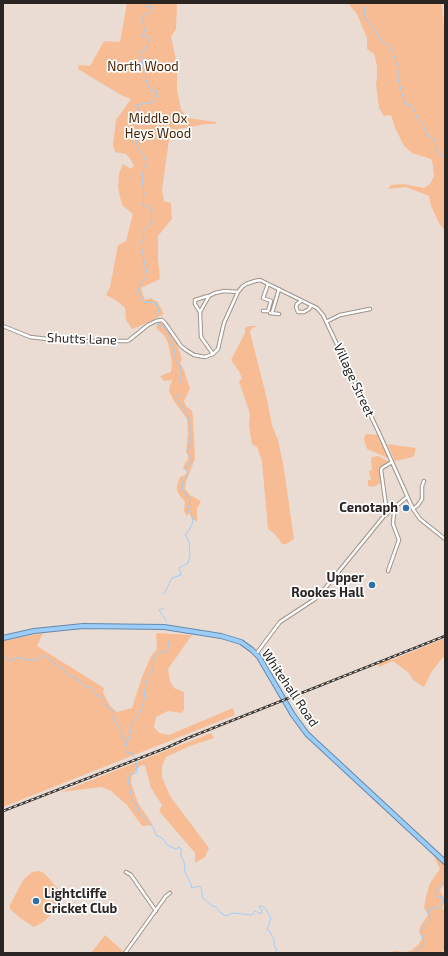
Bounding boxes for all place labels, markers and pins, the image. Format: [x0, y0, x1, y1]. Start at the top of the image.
place label: Cenotaph [339, 500, 398, 516]
marker: Cenotaph [401, 503, 411, 513]
place label: Upper Rookes Hall [291, 570, 364, 601]
marker: Upper Rookes Hall [367, 580, 377, 590]
place label: Lightcliffe Cricket Club [44, 886, 117, 917]
marker: Lightcliffe Cricket Club [31, 896, 41, 906]

